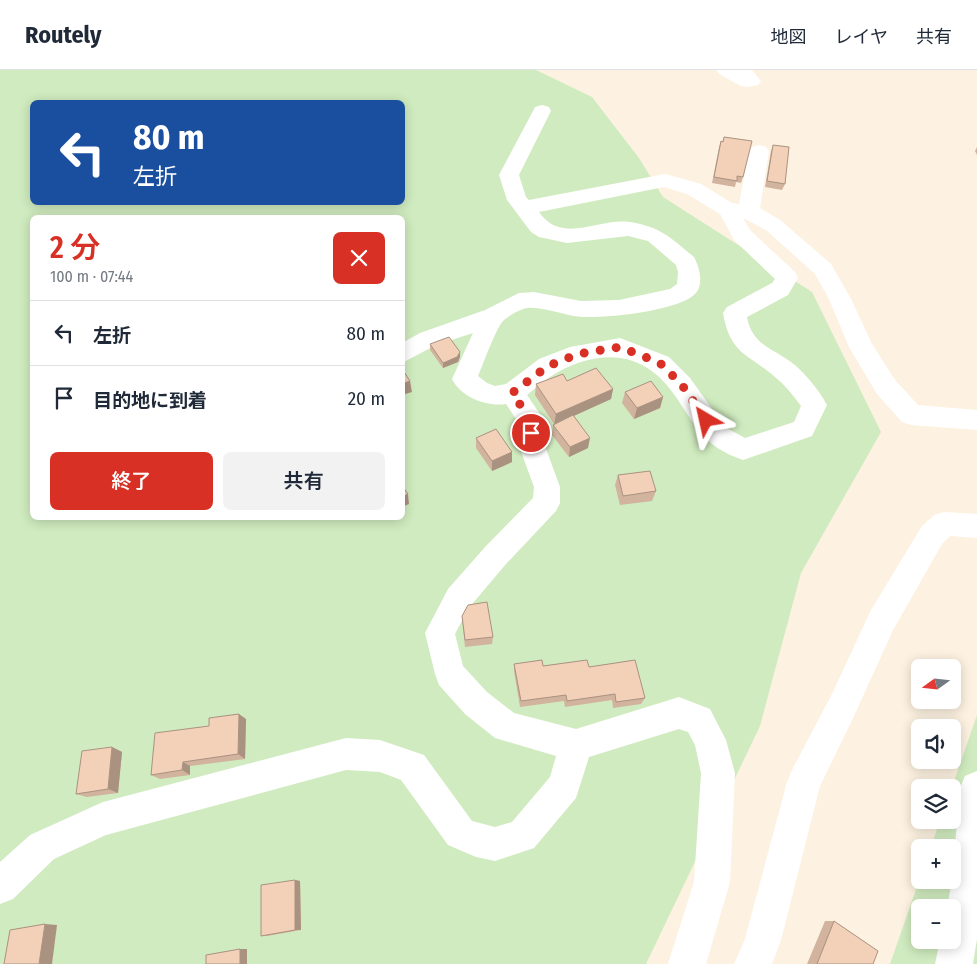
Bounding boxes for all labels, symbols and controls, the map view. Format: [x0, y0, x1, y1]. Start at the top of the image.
text: Routely [25, 21, 101, 49]
text: 地図 [771, 26, 807, 48]
text: レイヤ [835, 26, 888, 48]
text: 共有 [916, 26, 952, 48]
text: 80 m [133, 116, 205, 158]
icon: left [50, 120, 115, 185]
text: 左折 [133, 163, 177, 190]
text: 2 分 [50, 230, 100, 266]
button: close [333, 232, 385, 284]
text: 100 m · 07:44 [50, 267, 133, 286]
icon: left [50, 319, 78, 347]
text: 80 m [347, 322, 385, 345]
text: 左折 [93, 324, 131, 347]
icon: arrive [50, 384, 78, 412]
text: 20 m [348, 387, 385, 410]
text: 目的地に到着 [93, 389, 207, 412]
position arrow [679, 393, 731, 445]
pin [510, 412, 552, 454]
icon: arrive [517, 419, 545, 447]
button: 終了 [50, 452, 213, 510]
button: 共有 [223, 452, 385, 510]
north arrow [911, 659, 961, 709]
map controls [911, 659, 961, 949]
button: sound [911, 719, 961, 769]
button: layers [911, 779, 961, 829]
button: + [911, 839, 961, 889]
button: − [911, 899, 961, 949]

